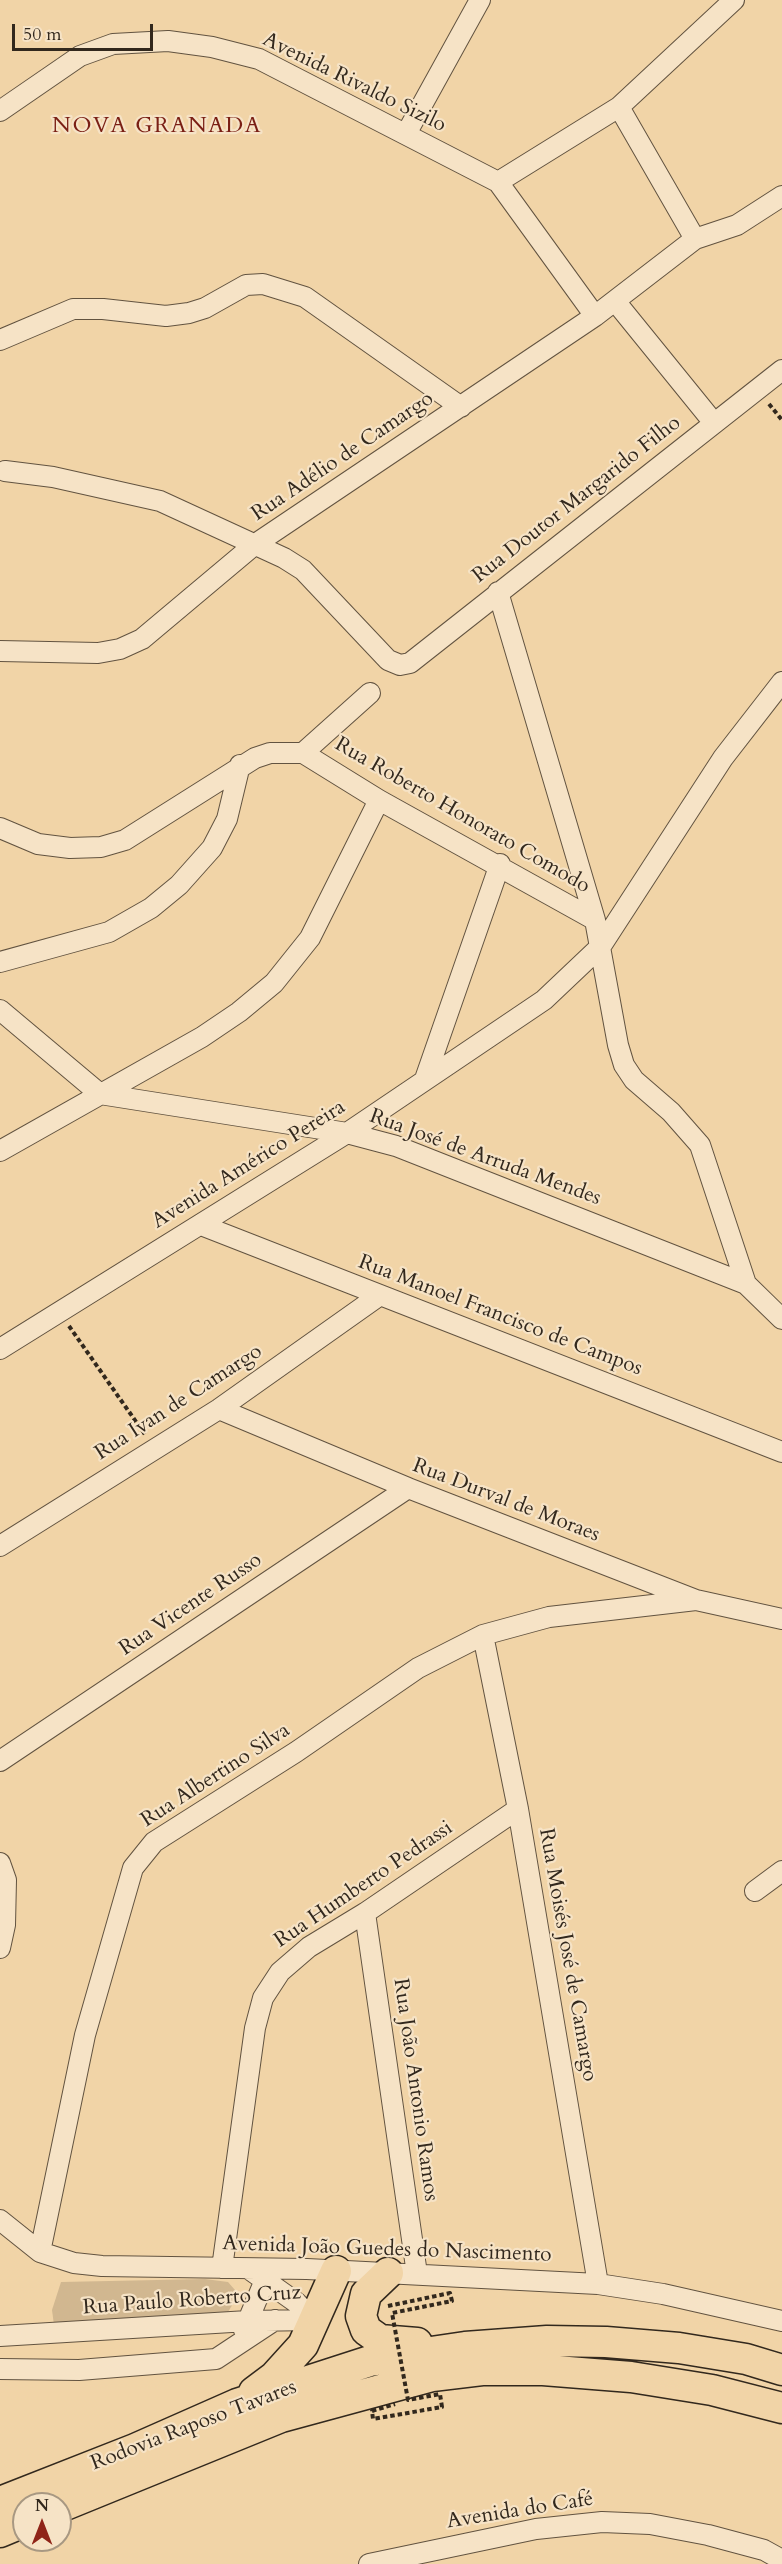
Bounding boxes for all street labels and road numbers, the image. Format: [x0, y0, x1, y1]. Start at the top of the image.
street label: Avenida Rivaldo Sizilo [258, 28, 450, 138]
street label: Rua Adélio de Camargo [247, 387, 439, 527]
street label: Rua Doutor Margarido Filho [468, 411, 686, 589]
street label: Rua Roberto Honorato Comodo [330, 732, 594, 900]
street label: Avenida Américo Pereira [148, 1095, 350, 1235]
street label: Rua José de Arruda Mendes [366, 1104, 604, 1212]
street label: Rua Manoel Francisco de Campos [355, 1250, 645, 1382]
street label: Rua Ivan de Camargo [91, 1340, 267, 1466]
street label: Rua Durval de Moraes [409, 1454, 603, 1548]
street label: Rua Vicente Russo [115, 1548, 267, 1662]
street label: Rua Albertino Silva [137, 1718, 295, 1834]
street label: Rua Humberto Pedrassi [270, 1816, 458, 1954]
street label: Rua Moisés José de Camargo [532, 1826, 602, 2084]
street label: Rua João Antonio Ramos [387, 1977, 443, 2203]
street label: Avenida João Guedes do Nascimento [222, 2232, 552, 2268]
street label: Rua Paulo Roberto Cruz [82, 2281, 302, 2321]
street label: Rodovia Raposo Tavares [88, 2375, 300, 2477]
street label: Avenida do Café [445, 2487, 595, 2535]

